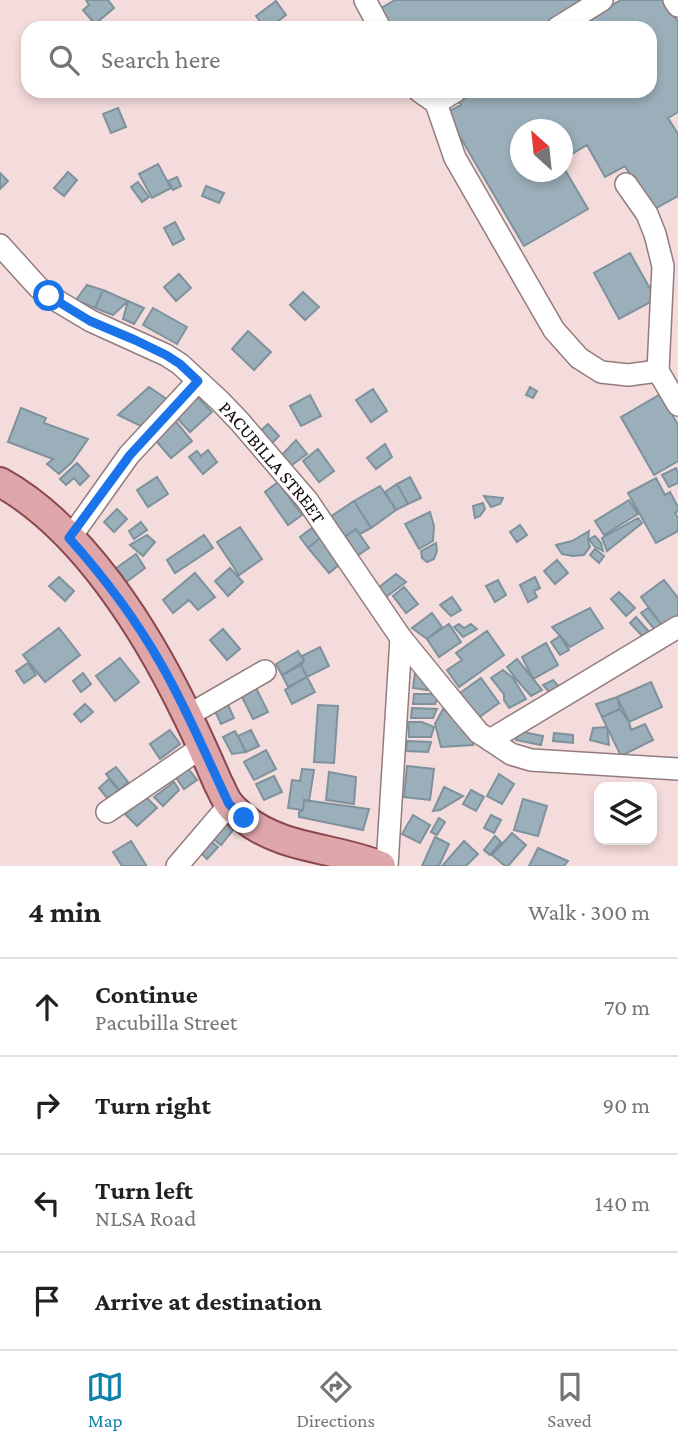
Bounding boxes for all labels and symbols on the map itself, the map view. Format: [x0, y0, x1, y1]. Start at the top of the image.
north arrow [510, 119, 573, 182]
route start [33, 280, 64, 311]
street label: PACUBILLA STREET [215, 397, 330, 528]
route end [228, 802, 259, 833]

